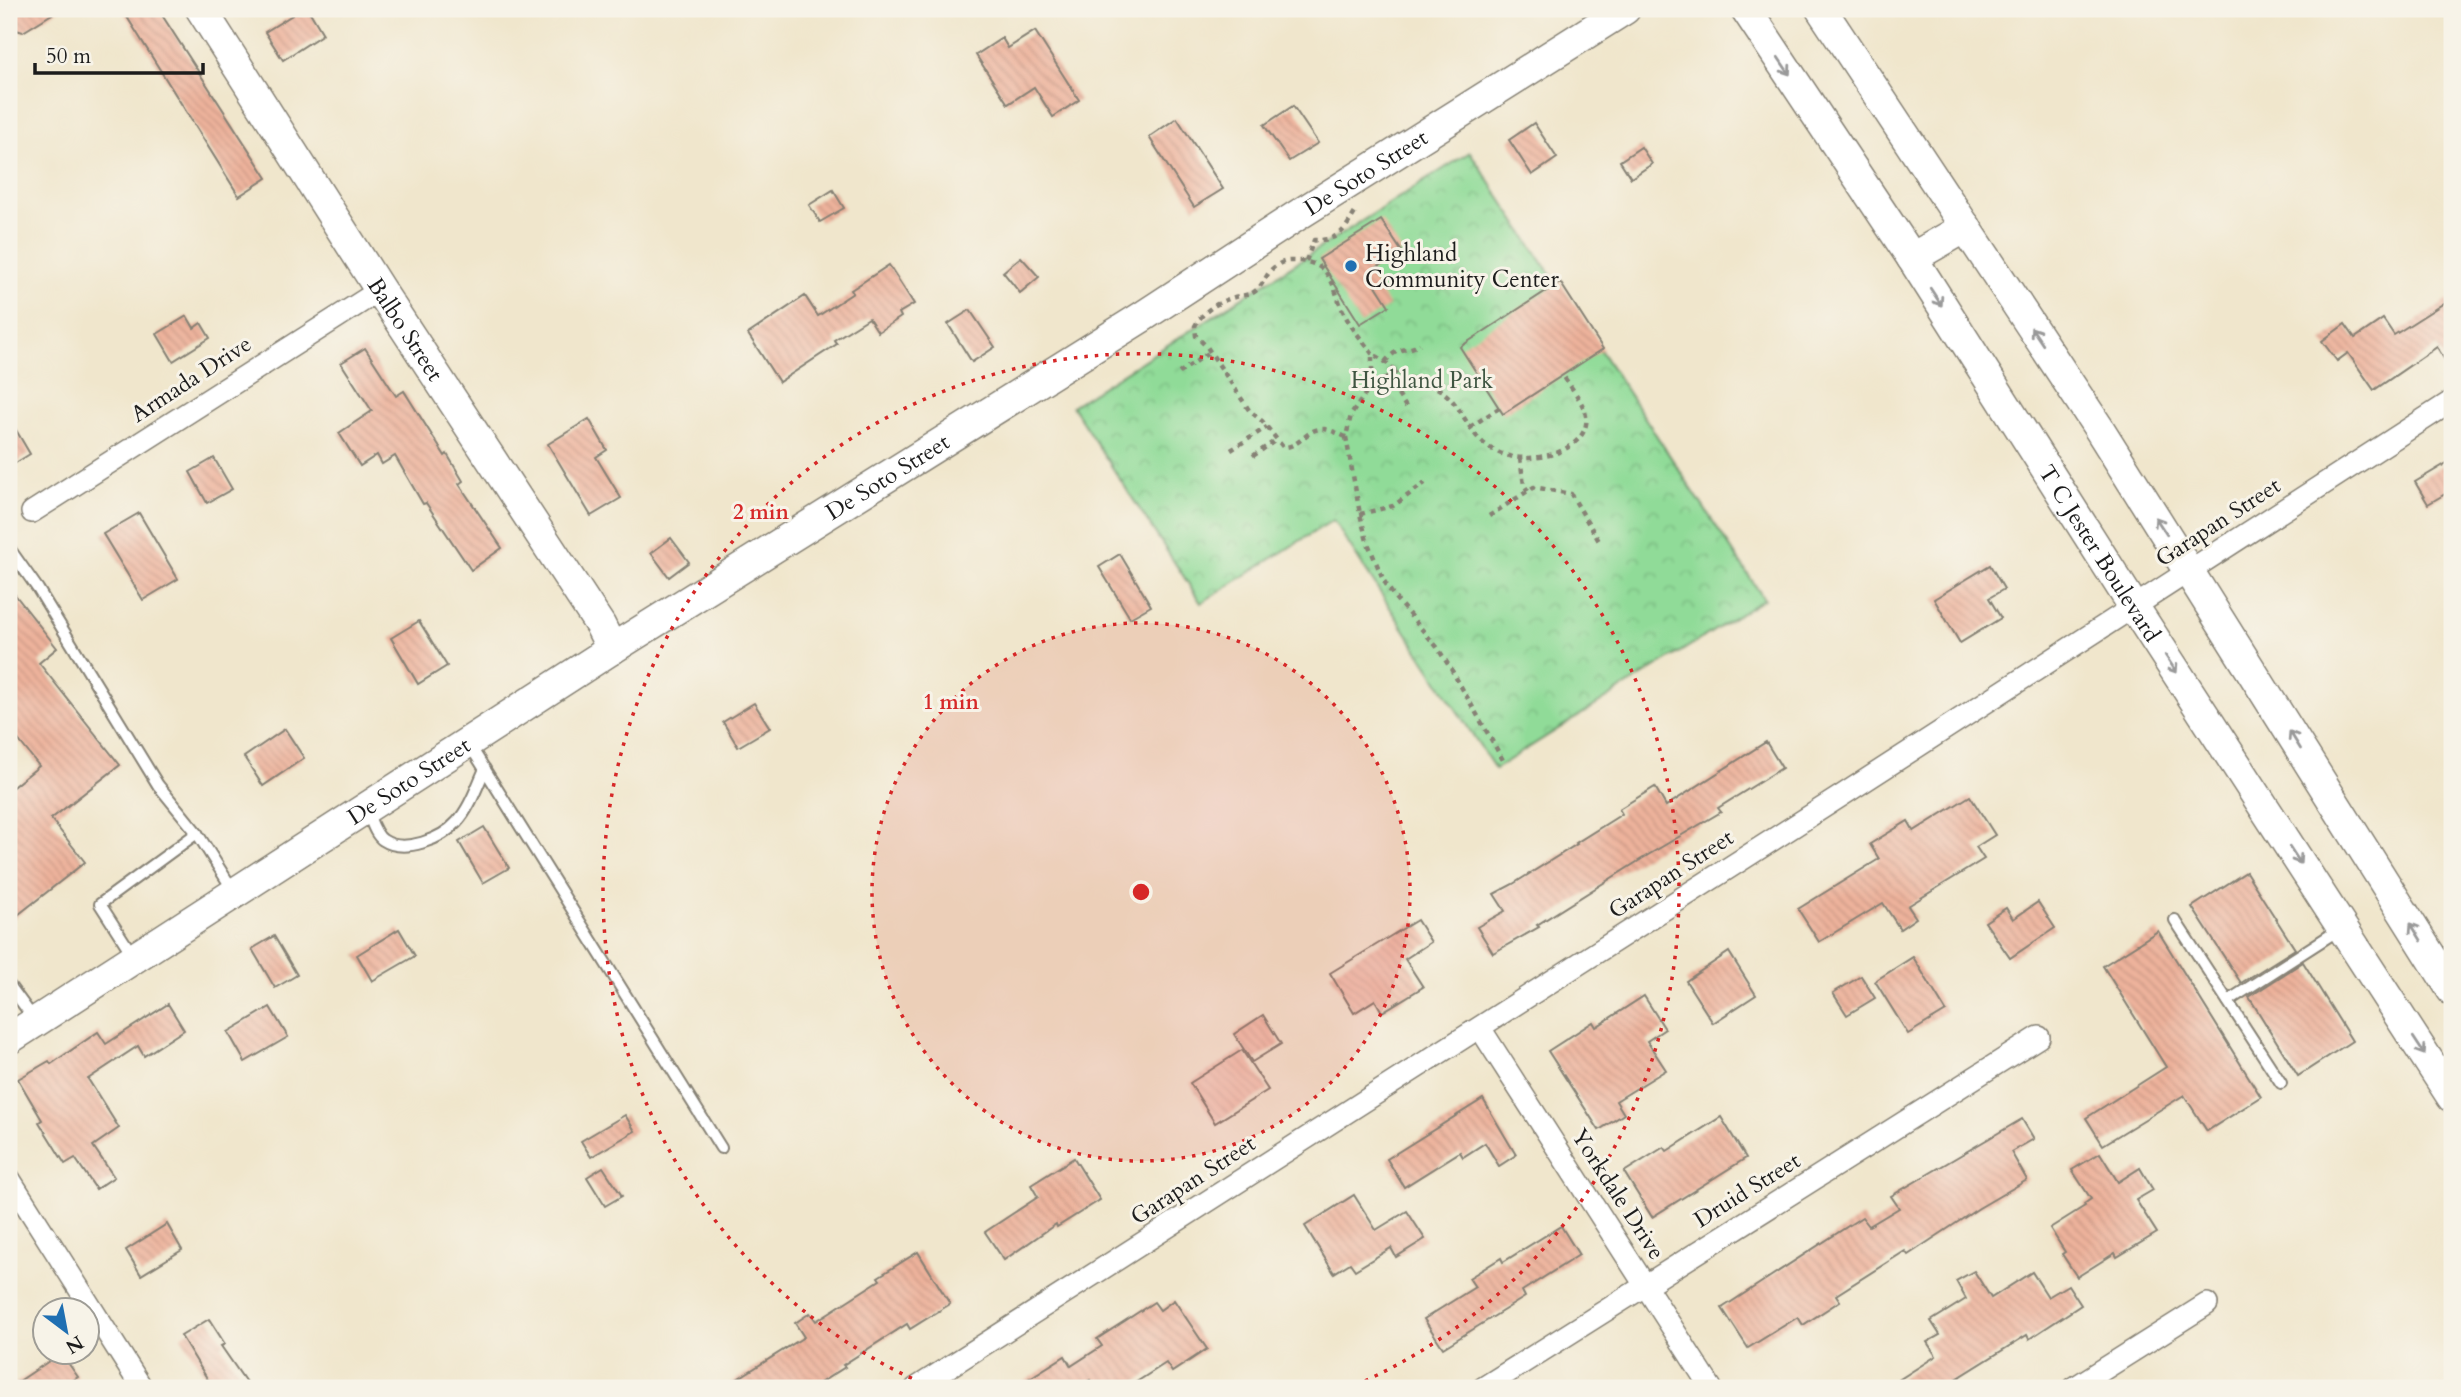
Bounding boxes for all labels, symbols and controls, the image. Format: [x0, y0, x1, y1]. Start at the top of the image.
scale bar [35, 32, 203, 76]
text: 50 m [46, 42, 91, 71]
one-way arrow [1777, 55, 1791, 75]
street label: De Soto Street [1298, 122, 1434, 223]
place label: Highland Community Center [1365, 238, 1559, 295]
marker: Highland Community Center [1343, 258, 1359, 274]
street label: Balbo Street [360, 271, 451, 387]
one-way arrow [1929, 286, 1943, 306]
one-way arrow [2030, 326, 2044, 346]
street label: Armada Drive [125, 328, 257, 430]
park label: Highland Park [1351, 365, 1494, 396]
street label: De Soto Street [820, 426, 955, 527]
street label: T C Jester Boulevard [2032, 459, 2168, 648]
street label: Garapan Street [2149, 470, 2287, 574]
text: 2 min [733, 498, 789, 527]
one-way arrow [2154, 517, 2168, 537]
one-way arrow [2165, 654, 2179, 674]
text: 1 min [923, 688, 979, 717]
street label: De Soto Street [341, 729, 476, 832]
one-way arrow [2288, 730, 2302, 750]
street label: Garapan Street [1602, 822, 1740, 926]
one-way arrow [2289, 845, 2303, 865]
centre of rings [1129, 880, 1153, 904]
one-way arrow [2409, 923, 2423, 943]
one-way arrow [2412, 1036, 2426, 1055]
street label: Yorkdale Drive [1564, 1122, 1672, 1266]
street label: Garapan Street [1124, 1128, 1262, 1232]
street label: Druid Street [1688, 1145, 1806, 1235]
north arrow [32, 1296, 102, 1366]
text: N [60, 1329, 88, 1360]

